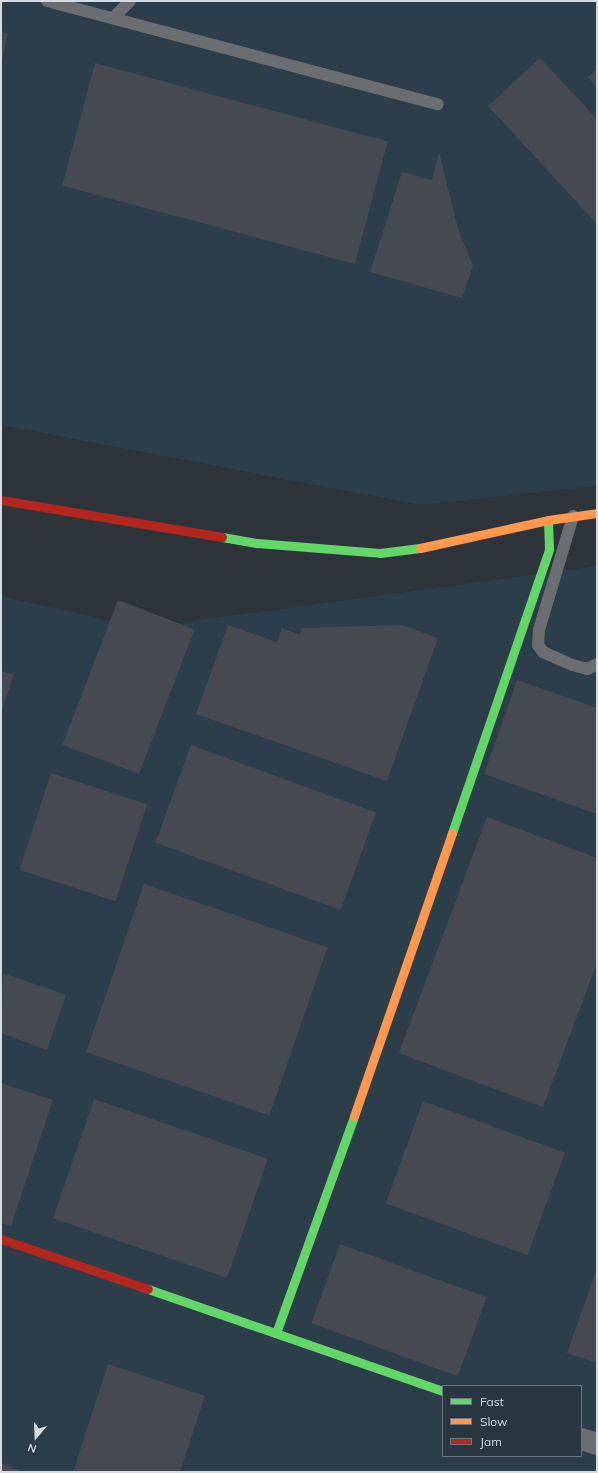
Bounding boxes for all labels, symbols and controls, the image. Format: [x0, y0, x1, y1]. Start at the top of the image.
legend [442, 1385, 582, 1457]
text: Fast [480, 1394, 504, 1409]
text: Slow [480, 1414, 508, 1429]
north arrow [16, 1417, 56, 1457]
text: Jam [480, 1434, 502, 1449]
text: N [26, 1440, 38, 1456]

